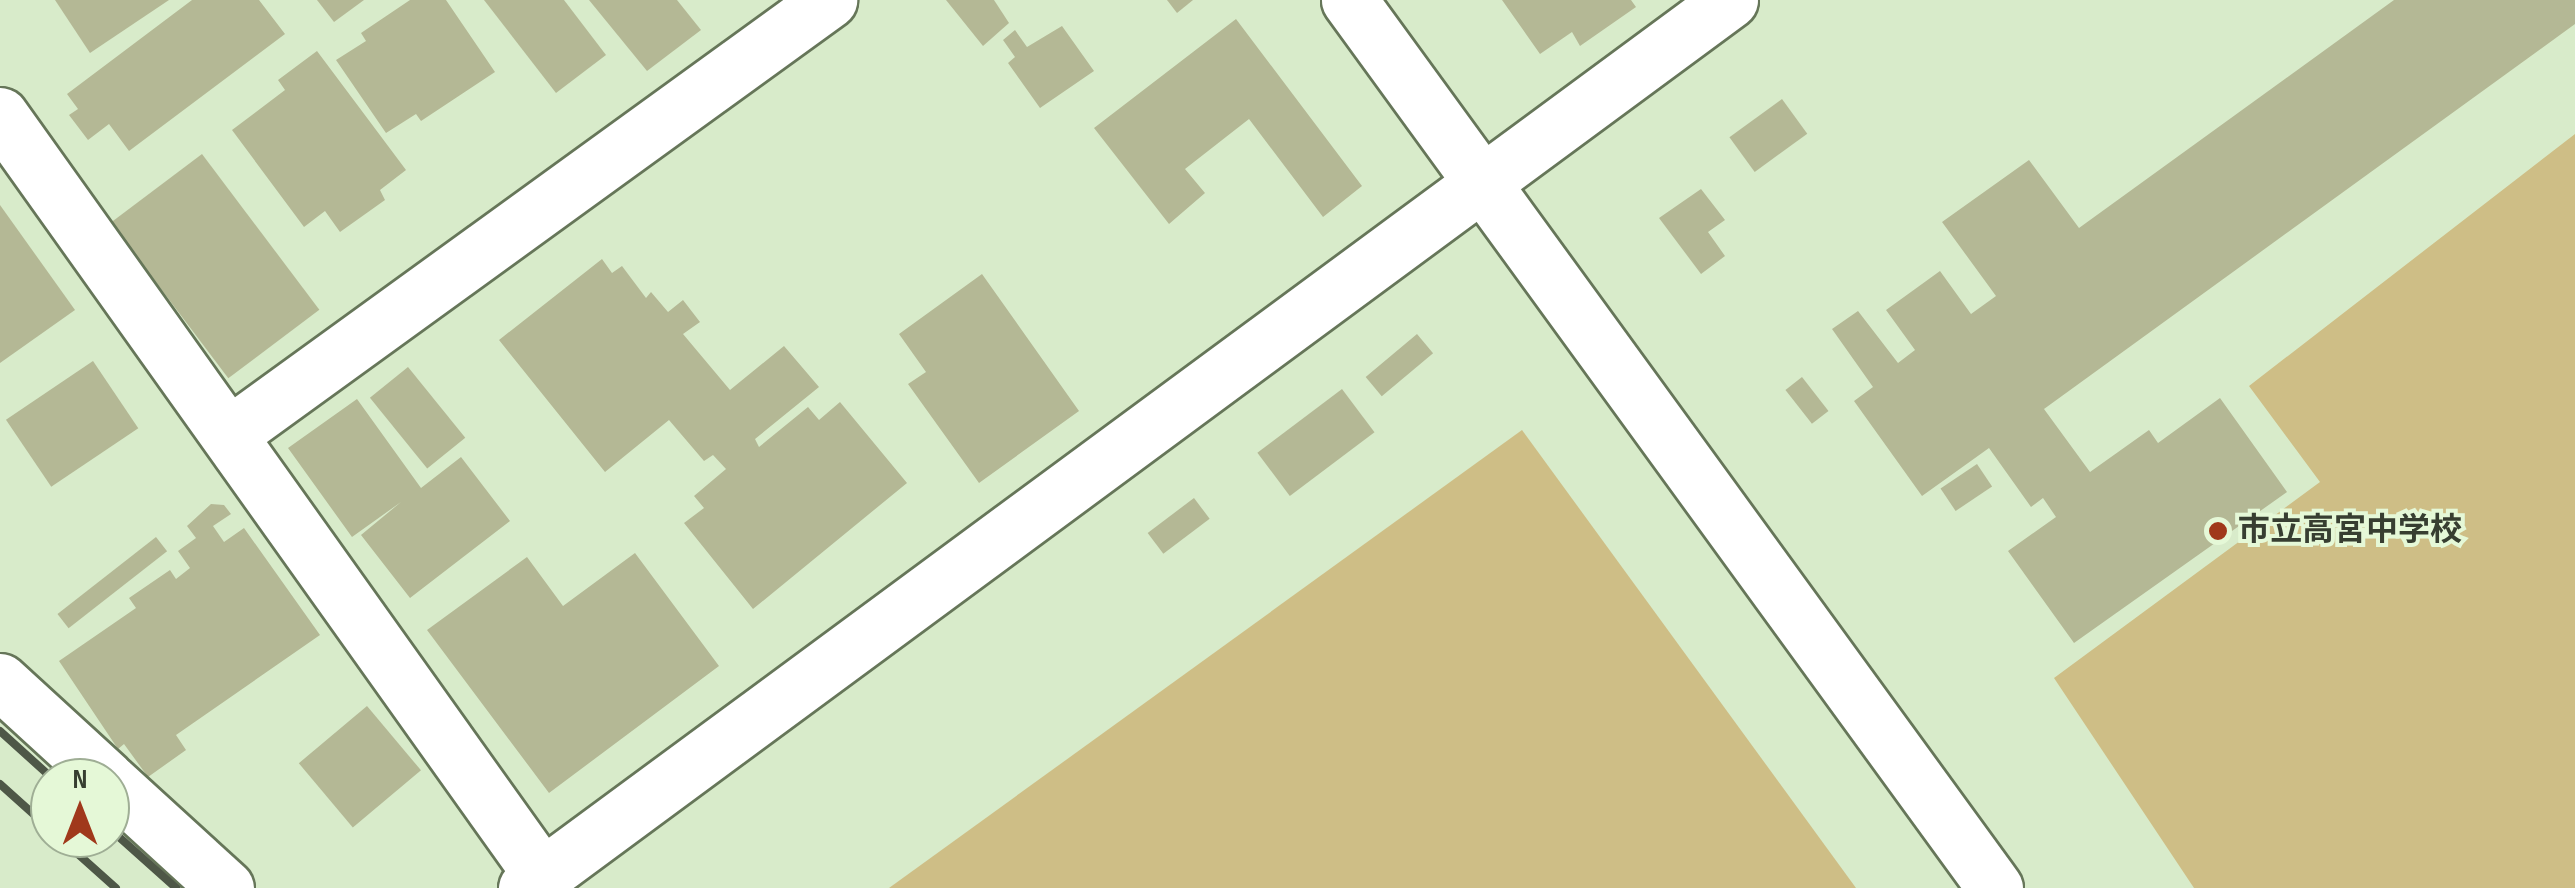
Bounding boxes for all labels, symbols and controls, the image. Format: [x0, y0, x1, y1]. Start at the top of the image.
place label: 市立高宮中学校 [2238, 512, 2462, 550]
marker: 市立高宮中学校 [2207, 520, 2229, 542]
north arrow [30, 758, 130, 858]
text: N [73, 763, 87, 796]

